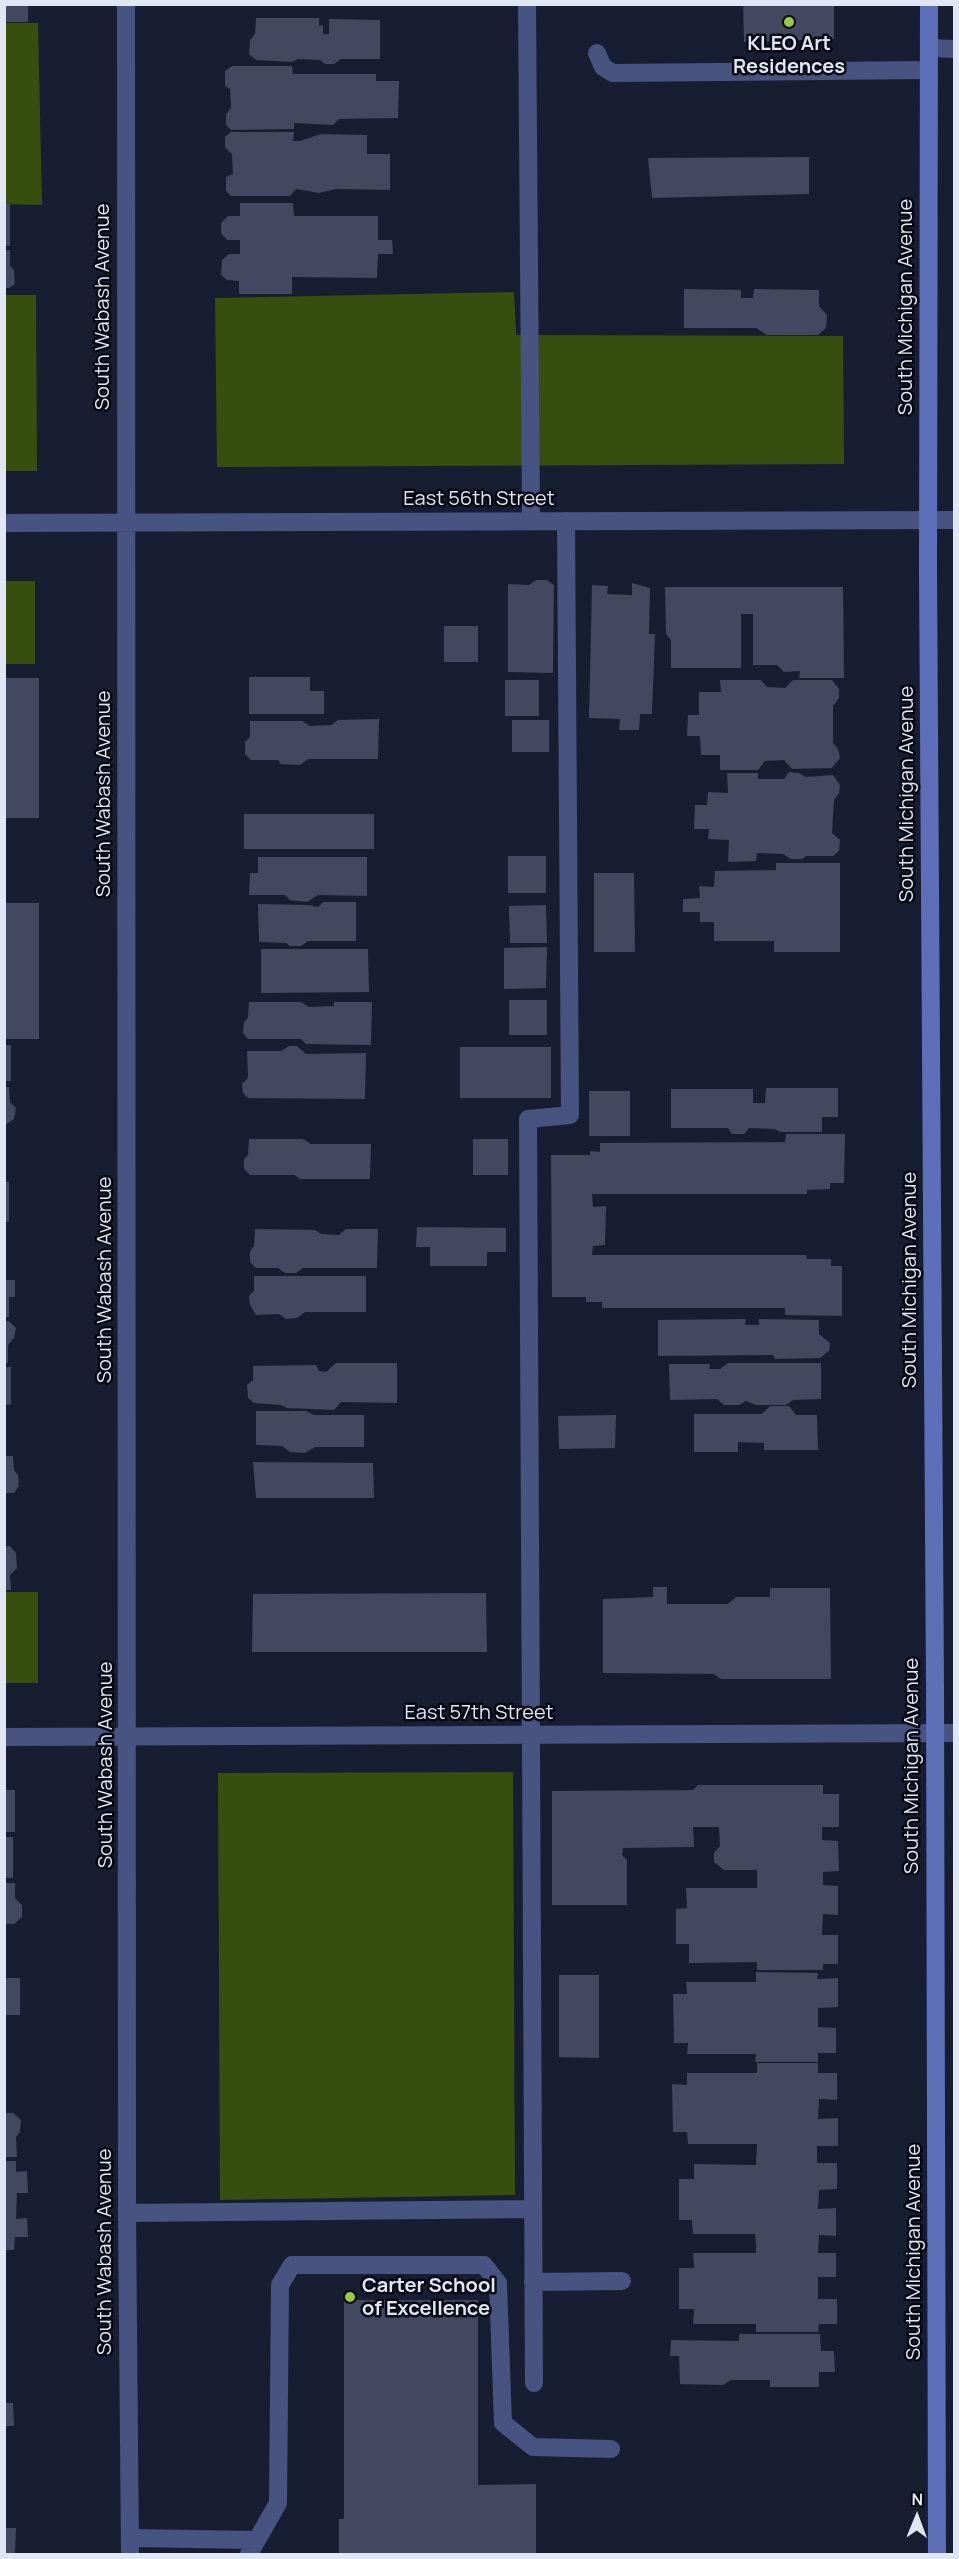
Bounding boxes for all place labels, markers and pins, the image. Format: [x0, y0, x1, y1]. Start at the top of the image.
marker: KLEO Art Residences [782, 15, 796, 29]
place label: KLEO Art Residences [733, 32, 845, 79]
place label: Carter School of Excellence [362, 2274, 496, 2321]
marker: Carter School of Excellence [343, 2290, 357, 2304]

